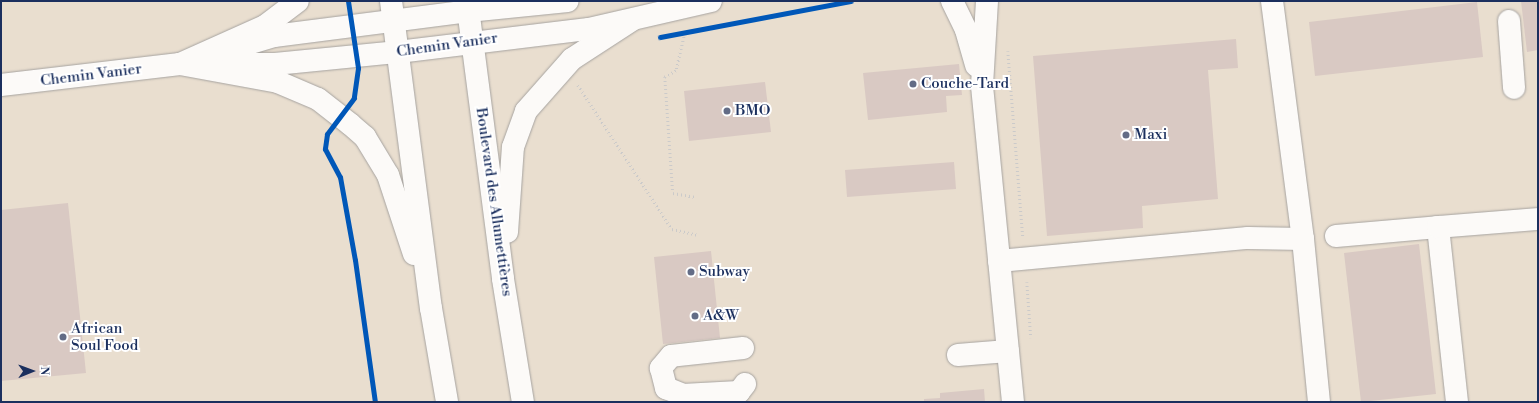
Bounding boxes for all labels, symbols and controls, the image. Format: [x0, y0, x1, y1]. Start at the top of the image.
street label: Chemin Vanier [395, 29, 499, 61]
street label: Chemin Vanier [39, 60, 143, 90]
place label: Couche-Tard [921, 75, 1009, 93]
marker: Couche-Tard [908, 79, 918, 89]
place label: BMO [735, 102, 771, 120]
marker: BMO [722, 106, 732, 116]
street label: Boulevard des Allumettières [472, 107, 516, 297]
place label: Maxi [1134, 126, 1167, 144]
marker: Maxi [1121, 130, 1131, 140]
place label: Subway [699, 263, 750, 281]
marker: Subway [686, 267, 696, 277]
place label: A&W [703, 307, 739, 325]
marker: A&W [690, 311, 700, 321]
place label: African Soul Food [71, 319, 138, 354]
marker: African Soul Food [58, 332, 68, 342]
north arrow [12, 351, 52, 391]
text: N [37, 366, 51, 375]

